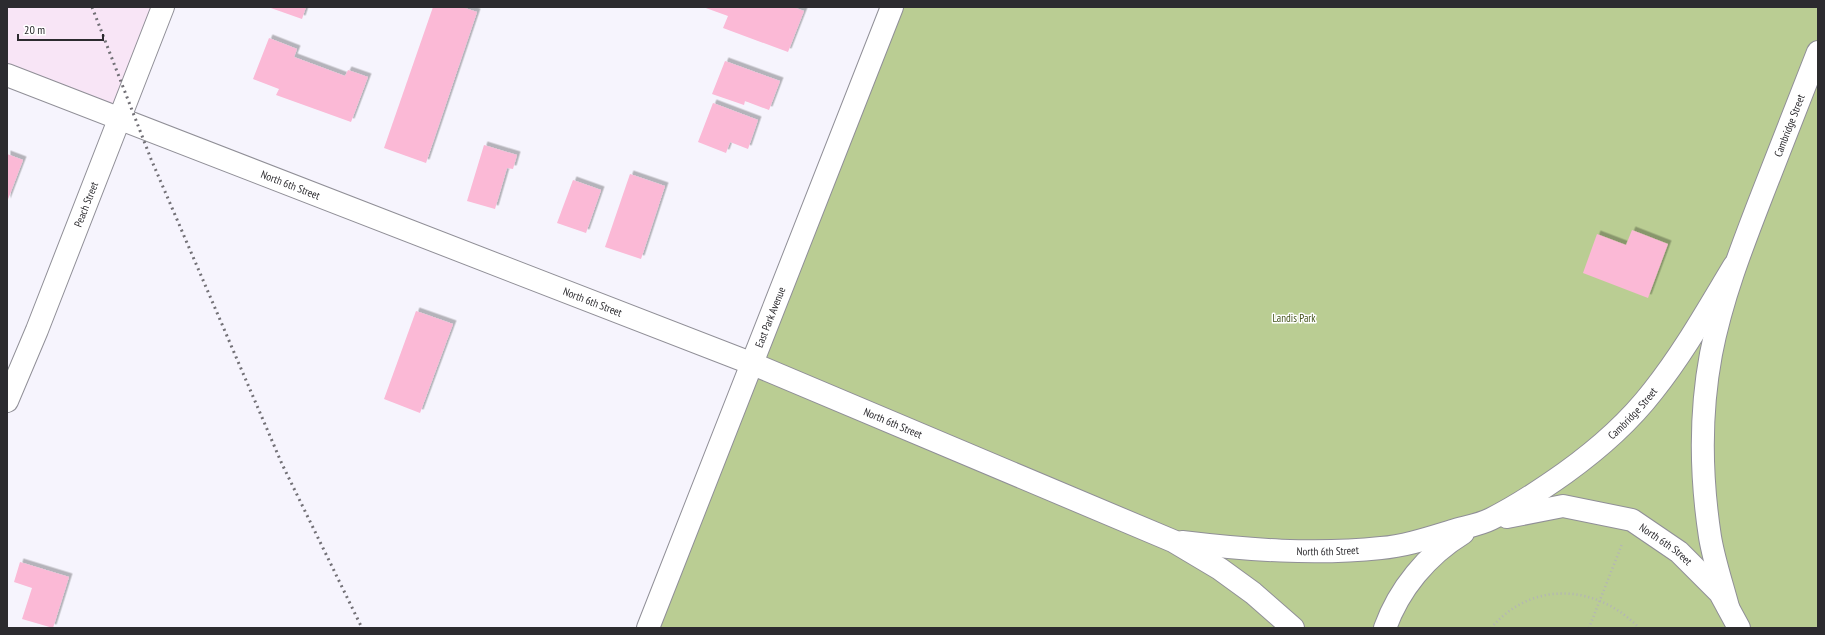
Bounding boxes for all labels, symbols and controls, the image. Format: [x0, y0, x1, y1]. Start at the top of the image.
scale bar [18, 16, 103, 42]
text: 20 m [24, 22, 45, 37]
street label: Cambridge Street [1771, 92, 1808, 159]
street label: North 6th Street [259, 167, 322, 203]
street label: Peach Street [71, 180, 101, 229]
street label: North 6th Street [561, 284, 624, 320]
street label: East Park Avenue [752, 284, 789, 350]
park label: Landis Park [1272, 311, 1316, 325]
street label: Cambridge Street [1605, 385, 1660, 442]
street label: North 6th Street [862, 404, 924, 442]
street label: North 6th Street [1637, 520, 1695, 568]
street label: North 6th Street [1296, 543, 1359, 558]

